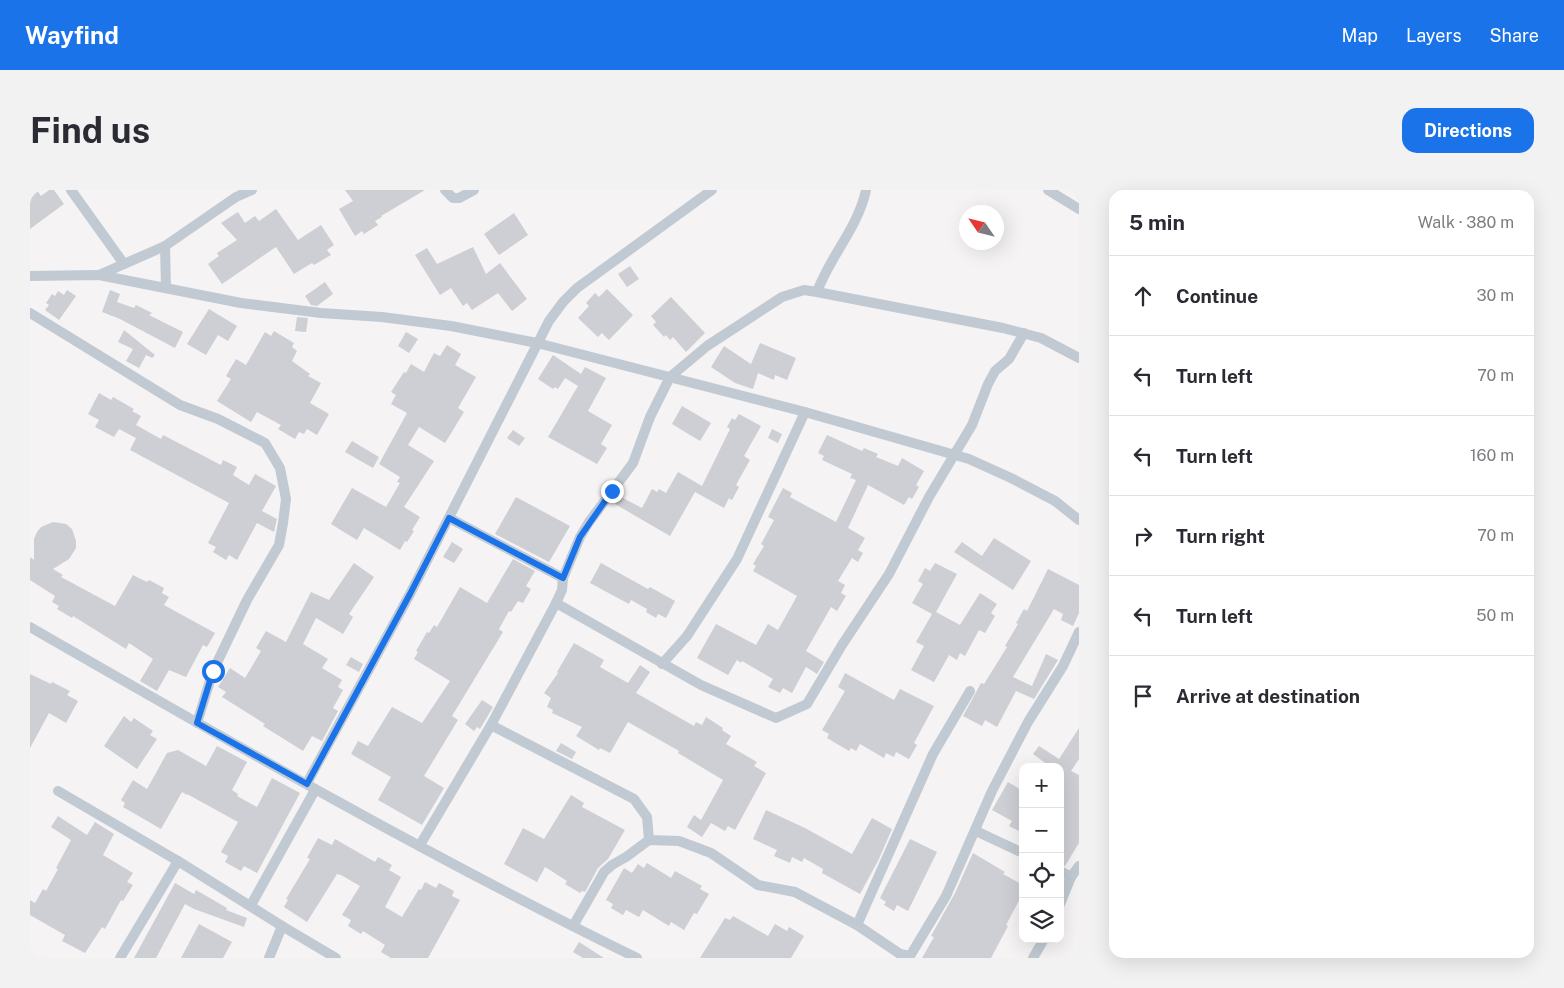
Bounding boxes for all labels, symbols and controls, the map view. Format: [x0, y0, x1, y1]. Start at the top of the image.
text: Wayfind [25, 21, 119, 49]
text: Map [1342, 25, 1378, 46]
text: Layers [1406, 25, 1462, 46]
text: Share [1490, 25, 1539, 46]
button: Directions [1402, 108, 1534, 153]
text: Find us [30, 110, 150, 151]
north arrow [959, 205, 1004, 250]
text: 5 min [1129, 210, 1185, 235]
text: Walk · 380 m [1418, 213, 1514, 232]
icon: ahead [1129, 282, 1157, 310]
text: Continue [1176, 285, 1258, 307]
text: 30 m [1477, 286, 1514, 305]
icon: left [1129, 362, 1157, 390]
text: Turn left [1176, 365, 1253, 387]
text: 70 m [1477, 366, 1514, 385]
icon: left [1129, 442, 1157, 470]
text: Turn left [1176, 445, 1253, 467]
text: 160 m [1470, 446, 1514, 465]
route end [601, 480, 624, 503]
icon: right [1129, 522, 1157, 550]
text: Turn right [1176, 525, 1265, 547]
text: 70 m [1477, 526, 1514, 545]
icon: left [1129, 602, 1157, 630]
text: Turn left [1176, 605, 1253, 627]
text: 50 m [1476, 606, 1514, 625]
route start [202, 660, 225, 683]
icon: arrive [1129, 682, 1157, 710]
text: Arrive at destination [1176, 685, 1360, 707]
map controls [1019, 763, 1064, 943]
button: + [1019, 763, 1064, 808]
button: − [1019, 808, 1064, 853]
button: locate [1019, 853, 1064, 898]
button: layers [1019, 898, 1064, 943]

